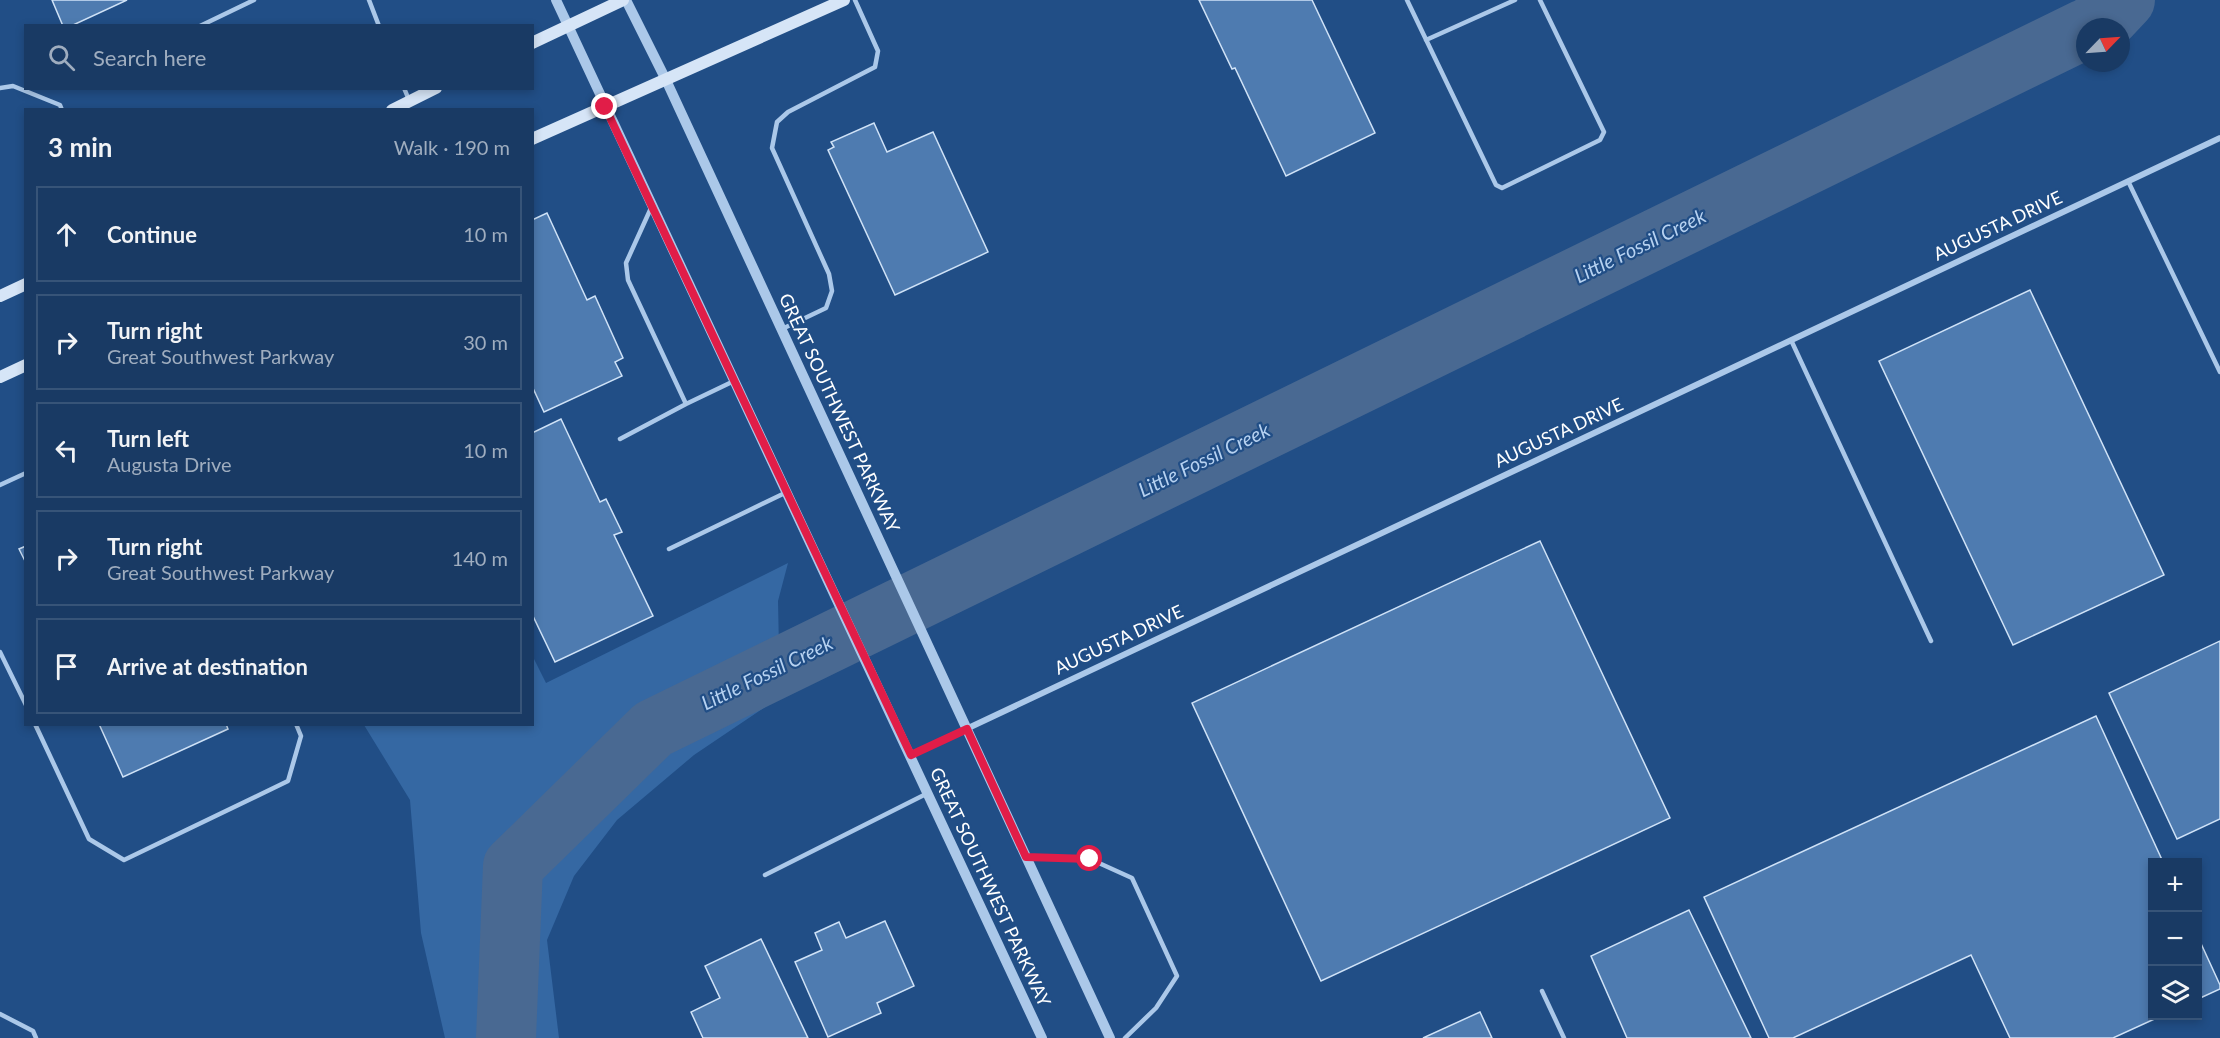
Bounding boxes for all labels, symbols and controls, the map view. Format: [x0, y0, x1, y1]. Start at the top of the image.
north arrow [2076, 18, 2130, 72]
search box [24, 24, 534, 90]
icon: search [45, 41, 78, 74]
text: Search here [93, 44, 206, 71]
route end [591, 93, 617, 119]
text: 3 min [48, 131, 112, 163]
text: Walk · 190 m [394, 135, 510, 159]
street label: AUGUSTA DRIVE [1930, 186, 2065, 265]
water label: Little Fossil Creek [1570, 203, 1710, 287]
icon: ahead [50, 218, 83, 251]
text: Continue [107, 221, 197, 248]
text: 10 m [463, 222, 508, 246]
street label: GREAT SOUTHWEST PARKWAY [775, 290, 905, 536]
text: Turn right [107, 317, 202, 344]
icon: right [50, 326, 83, 359]
text: 30 m [463, 330, 508, 354]
text: Great Southwest Parkway [107, 344, 334, 368]
street label: AUGUSTA DRIVE [1491, 393, 1626, 472]
water label: Little Fossil Creek [1134, 417, 1274, 501]
text: Turn left [107, 425, 189, 452]
icon: left [50, 434, 83, 467]
text: 10 m [463, 438, 508, 462]
text: Augusta Drive [107, 452, 232, 476]
text: Turn right [107, 533, 202, 560]
icon: right [50, 542, 83, 575]
text: 140 m [452, 546, 508, 570]
text: Great Southwest Parkway [107, 560, 334, 584]
street label: AUGUSTA DRIVE [1051, 600, 1186, 679]
water label: Little Fossil Creek [697, 630, 837, 714]
icon: arrive [50, 650, 83, 683]
text: Arrive at destination [107, 653, 308, 680]
street label: GREAT SOUTHWEST PARKWAY [926, 764, 1056, 1010]
route start [1076, 845, 1102, 871]
map controls [2148, 858, 2202, 1020]
button: + [2148, 858, 2202, 912]
button: − [2148, 912, 2202, 966]
button: layers [2148, 966, 2202, 1020]

